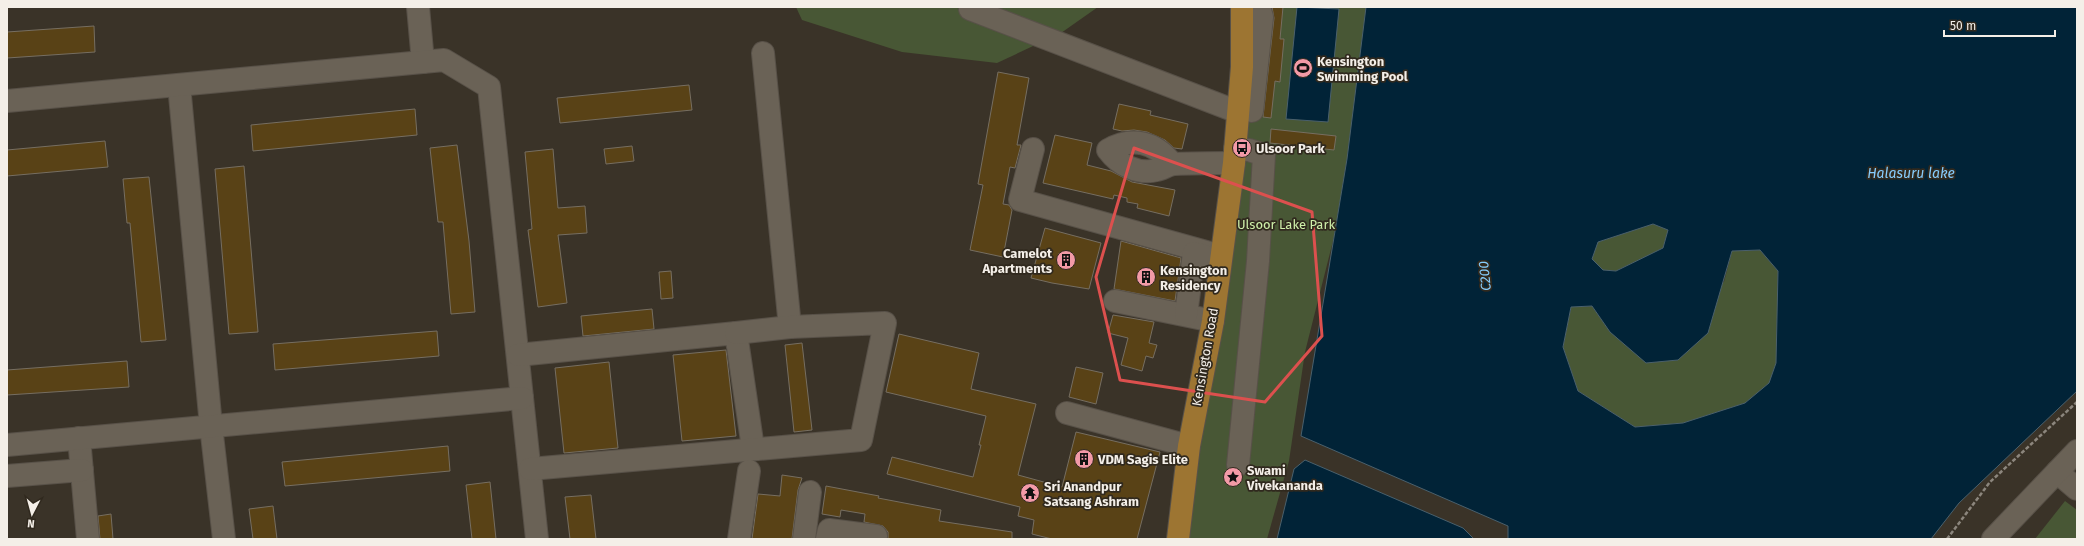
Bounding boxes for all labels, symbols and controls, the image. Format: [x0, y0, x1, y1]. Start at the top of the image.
scale bar [1944, 12, 2055, 38]
text: 50 m [1950, 19, 1976, 33]
place label: Kensington Swimming Pool [1317, 54, 1408, 84]
sports icon: Kensington Swimming Pool [1292, 57, 1314, 79]
bus stop icon: Ulsoor Park [1231, 137, 1253, 159]
place label: Ulsoor Park [1256, 141, 1326, 156]
water label: Halasuru lake [1867, 165, 1955, 182]
park label: Ulsoor Lake Park [1237, 217, 1335, 232]
place label: Camelot Apartments [981, 246, 1053, 276]
building icon: Camelot Apartments [1055, 249, 1077, 271]
water label: C200 [1475, 260, 1495, 292]
place label: Kensington Residency [1160, 263, 1227, 293]
building icon: Kensington Residency [1135, 266, 1157, 288]
street label: Kensington Road [1189, 307, 1221, 407]
building icon: VDM Sagis Elite [1073, 448, 1095, 470]
place label: VDM Sagis Elite [1097, 452, 1188, 467]
place label: Swami Vivekananda [1246, 463, 1323, 493]
place icon: Swami Vivekananda [1222, 466, 1244, 488]
place label: Sri Anandpur Satsang Ashram [1044, 479, 1139, 509]
temple icon: Sri Anandpur Satsang Ashram [1019, 482, 1041, 504]
north arrow [12, 494, 52, 534]
text: N [27, 517, 35, 530]

